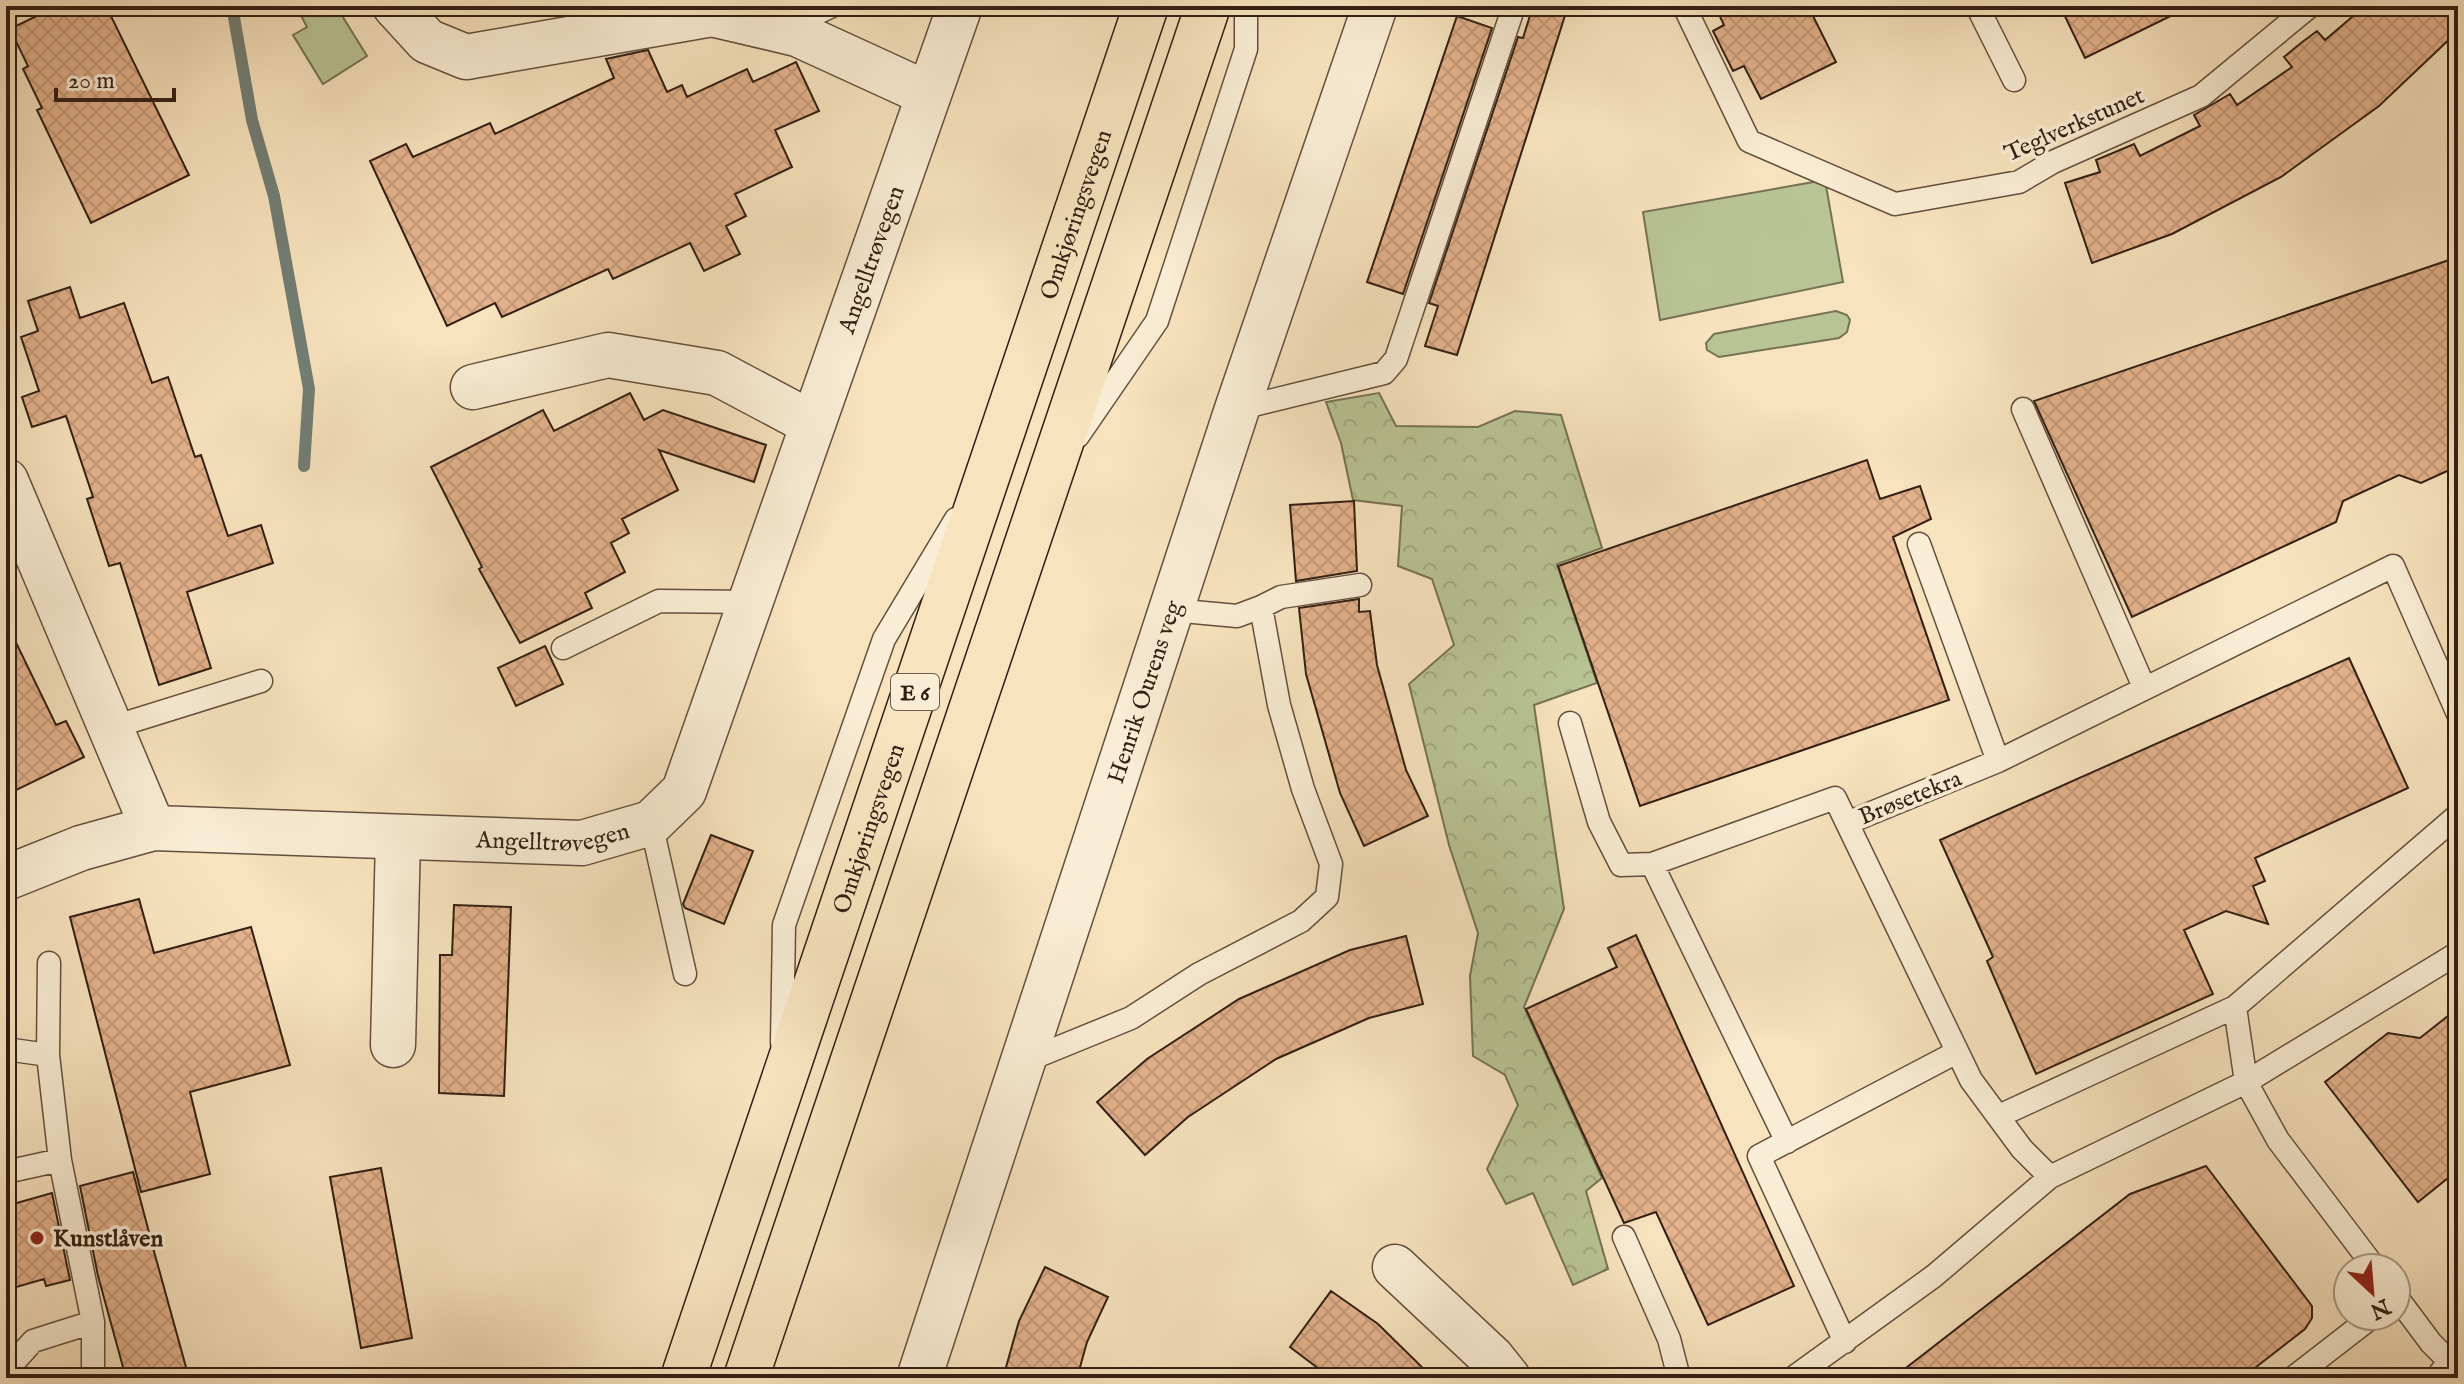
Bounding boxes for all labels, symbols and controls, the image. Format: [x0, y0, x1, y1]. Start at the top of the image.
scale bar [56, 52, 174, 102]
text: 20 m [68, 66, 115, 97]
street label: Teglverkstunet [2000, 81, 2149, 170]
street label: Omkjøringsvegen [1034, 126, 1120, 304]
street label: Angelltrøvegen [832, 182, 913, 339]
street label: Henrik Ourens veg [1101, 596, 1190, 788]
road number: E 6 [891, 674, 939, 710]
street label: Omkjøringsvegen [827, 740, 913, 918]
street label: Brøsetekra [1855, 763, 1967, 833]
street label: Angelltrøvegen [475, 816, 633, 860]
place label: Kunstlåven [53, 1224, 163, 1255]
marker: Kunstlåven [28, 1229, 46, 1247]
north arrow [2332, 1252, 2412, 1332]
text: N [2365, 1291, 2395, 1325]

